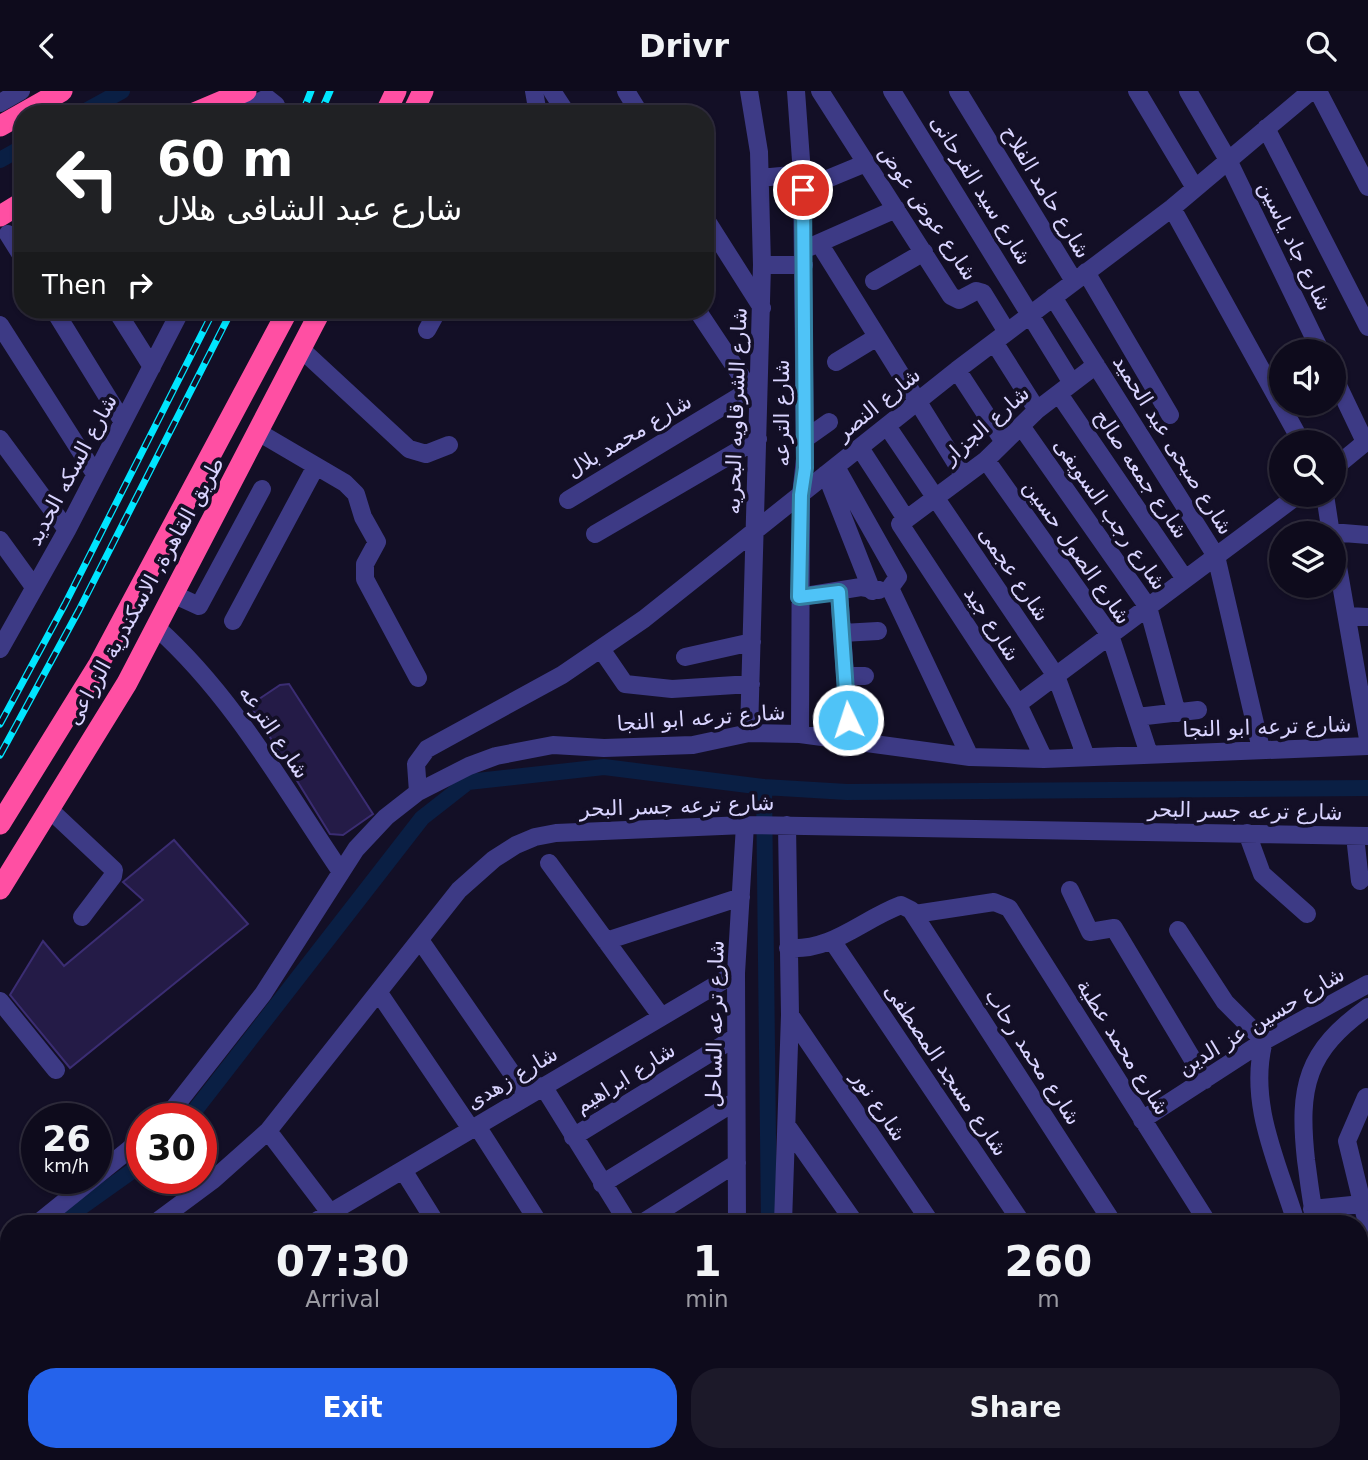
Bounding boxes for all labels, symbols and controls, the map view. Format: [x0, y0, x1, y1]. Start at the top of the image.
icon: back [28, 27, 66, 65]
text: Drivr [639, 27, 729, 65]
icon: search [1302, 27, 1340, 65]
street label: شارع سيد الفرحانى [925, 111, 1037, 269]
street label: شارع حامد الفلاح [997, 121, 1095, 263]
text: 60 m [157, 131, 293, 188]
icon: left [42, 133, 133, 224]
street label: شارع عوض عوض [874, 141, 982, 285]
pin [773, 160, 833, 220]
icon: arrive [784, 171, 822, 209]
street label: شارع جاد ياسين [1253, 177, 1337, 315]
text: شارع عبد الشافى هلال [157, 190, 462, 228]
icon: right [121, 266, 159, 304]
text: Then [42, 270, 107, 300]
street label: شارع الشرقاويه البحريه [720, 307, 752, 515]
map controls [1269, 339, 1346, 598]
button: sound [1269, 339, 1346, 416]
street label: شارع صبحى عبد الحميد [1108, 351, 1238, 539]
street label: شارع الترعه [770, 359, 794, 467]
street label: شارع النصر [830, 363, 925, 446]
street label: شارع الجزار [937, 381, 1034, 470]
street label: شارع محمد بلال [562, 389, 696, 483]
street label: شارع السكه الحديد [22, 390, 122, 550]
street label: شارع جمعه صالح [1089, 405, 1193, 543]
button: search [1269, 430, 1346, 507]
street label: شارع رجب السويفى [1049, 434, 1171, 594]
street label: طريق القاهرة, الاسكندرية الزراعى [61, 453, 229, 729]
street label: شارع الصول حسين [1018, 475, 1136, 629]
button: layers [1269, 521, 1346, 598]
street label: شارع عجمى [974, 522, 1054, 626]
street label: شارع جيد [959, 582, 1025, 666]
street label: شارع الترعه [234, 681, 314, 783]
position arrow [811, 683, 885, 757]
street label: شارع ترعه ابو النجا [616, 700, 786, 736]
street label: شارع ترعه ابو النجا [1182, 712, 1352, 742]
street label: شارع ترعه جسر البحر [578, 791, 775, 821]
street label: شارع ترعه جسر البحر [1146, 797, 1343, 825]
street label: شارع ترعه الساحل [702, 940, 728, 1108]
street label: شارع حسين عز الدين [1173, 962, 1349, 1080]
street label: شارع محمد عطية [1072, 975, 1174, 1119]
street label: شارع مسجد المصطفى [879, 979, 1013, 1161]
street label: شارع محمد رحاب [980, 985, 1086, 1129]
street label: شارع ابراهيم [570, 1038, 680, 1119]
street label: شارع زهدى [462, 1041, 562, 1115]
street label: شارع نور [846, 1065, 911, 1146]
speed limit sign: 30 [126, 1103, 217, 1194]
text: 26 [42, 1119, 91, 1159]
text: km/h [44, 1155, 89, 1176]
text: 07:30 [276, 1237, 410, 1286]
text: 1 [692, 1237, 722, 1286]
text: 260 [1005, 1237, 1092, 1286]
text: Arrival [305, 1286, 380, 1312]
text: min [685, 1286, 729, 1312]
text: m [1037, 1286, 1060, 1312]
button: Exit [28, 1368, 677, 1448]
button: Share [691, 1368, 1340, 1448]

